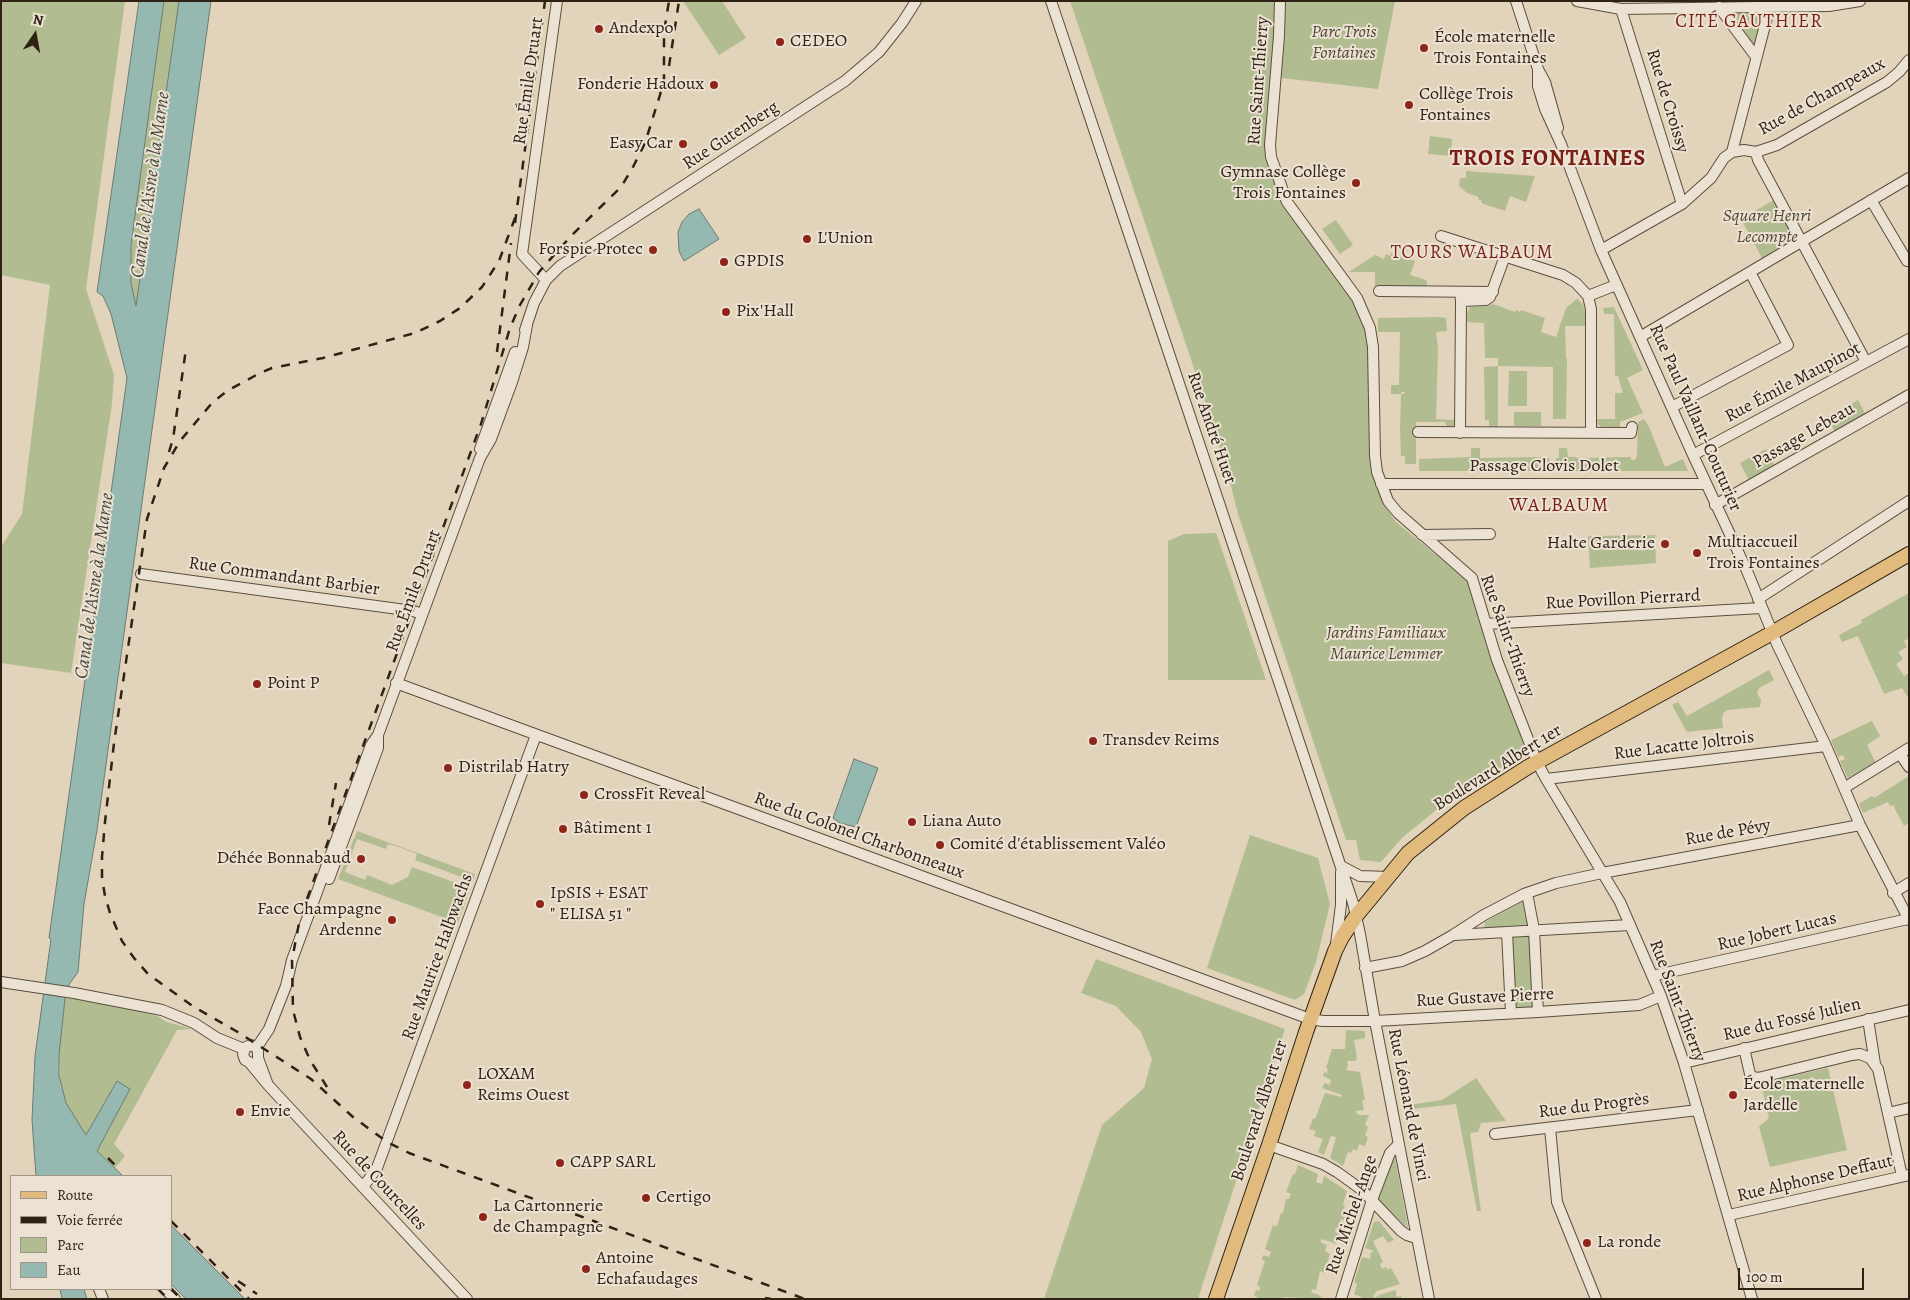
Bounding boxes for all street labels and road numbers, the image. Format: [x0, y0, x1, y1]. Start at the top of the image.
street label: Rue Émile Druart [509, 16, 549, 146]
street label: Rue Saint-Thierry [1244, 16, 1274, 146]
street label: Rue de Croissy [1641, 47, 1693, 155]
street label: Rue de Champeaux [1755, 53, 1889, 141]
street label: Rue Gutenberg [679, 97, 783, 175]
street label: Rue Paul Vaillant-Couturier [1644, 321, 1746, 515]
street label: Rue Émile Maupinot [1721, 338, 1865, 428]
street label: Rue André Huet [1182, 369, 1240, 487]
street label: Passage Lebeau [1749, 398, 1859, 474]
street label: Passage Clovis Dolet [1469, 456, 1619, 478]
street label: Rue Émile Druart [382, 527, 446, 655]
street label: Rue Commandant Barbier [187, 553, 381, 601]
street label: Rue Saint-Thierry [1475, 572, 1539, 700]
street label: Rue Povillon Pierrard [1545, 585, 1701, 615]
street label: Boulevard Albert 1er [1430, 720, 1566, 816]
street label: Rue Lacatte Joltrois [1613, 727, 1755, 765]
street label: Rue du Colonel Charbonneaux [751, 788, 967, 884]
street label: Rue de Pévy [1684, 815, 1772, 851]
street label: Rue Maurice Halbwachs [398, 871, 478, 1043]
street label: Rue Jobert Lucas [1715, 908, 1839, 956]
street label: Rue Saint-Thierry [1644, 937, 1710, 1065]
street label: Rue Gustave Pierre [1415, 984, 1555, 1012]
street label: Rue du Fossé Julien [1721, 994, 1863, 1046]
street label: Rue Léonard de Vinci [1383, 1027, 1433, 1183]
street label: Boulevard Albert 1er [1227, 1038, 1293, 1184]
street label: Rue du Progrès [1537, 1089, 1651, 1123]
street label: Rue de Courcelles [327, 1126, 431, 1236]
street label: Rue Alphonse Deffaut [1735, 1151, 1895, 1207]
street label: Rue Michel-Ange [1321, 1153, 1383, 1277]

